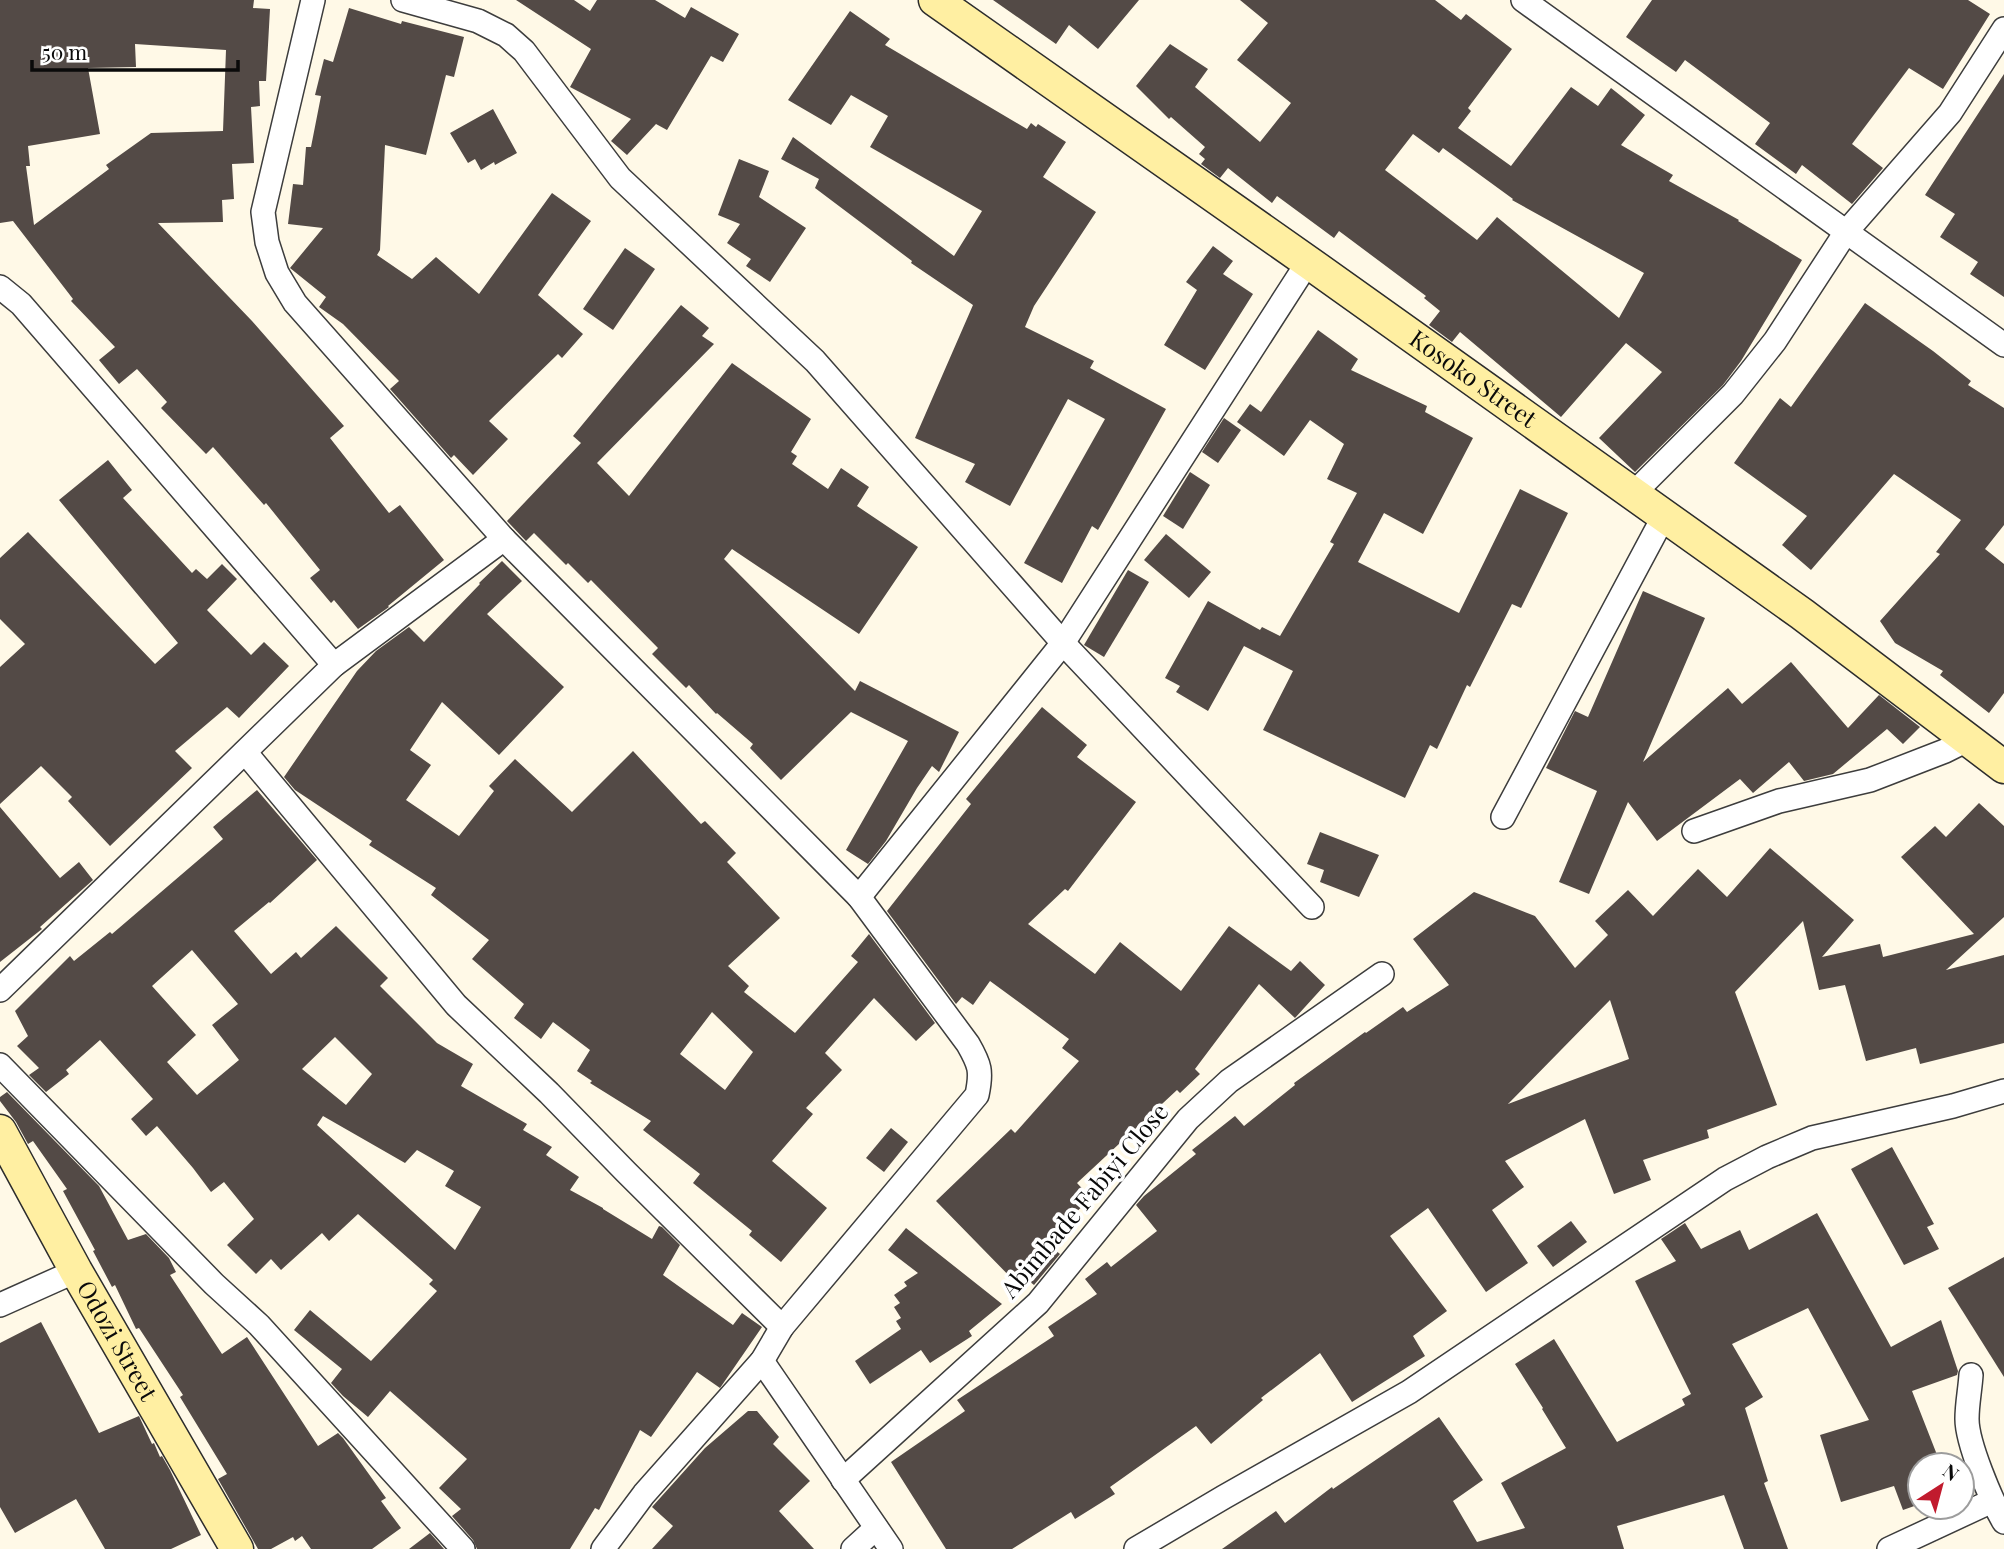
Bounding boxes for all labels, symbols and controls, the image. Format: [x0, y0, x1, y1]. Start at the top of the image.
scale bar [32, 28, 238, 72]
text: 50 m [42, 37, 88, 65]
street label: Kosoko Street [1404, 322, 1544, 434]
street label: Abimbade Fabiyi Close [992, 1096, 1174, 1304]
street label: Odozi Street [71, 1274, 166, 1406]
north arrow [1906, 1451, 1976, 1521]
text: N [1938, 1457, 1965, 1486]

